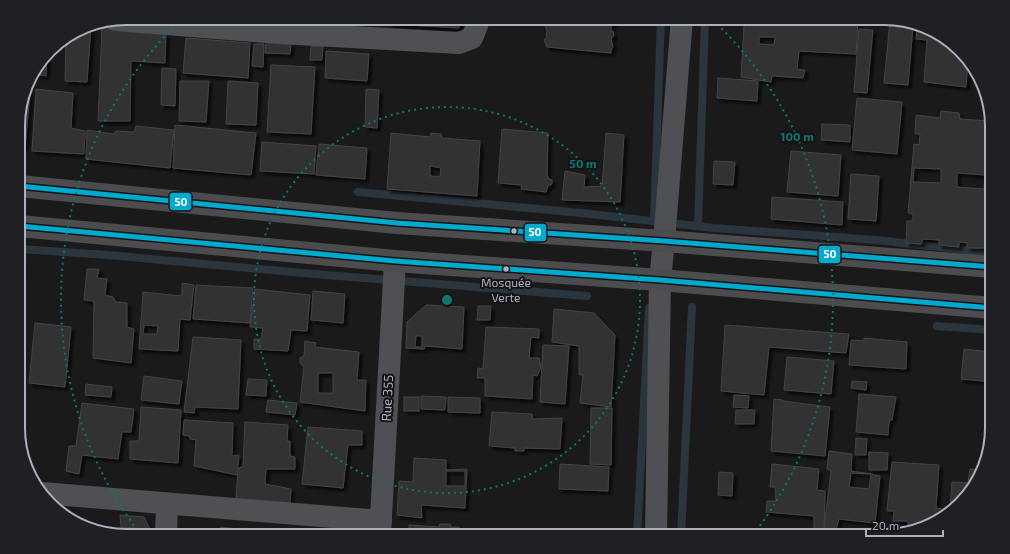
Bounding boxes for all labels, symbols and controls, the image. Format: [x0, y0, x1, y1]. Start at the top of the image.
text: 100 m [780, 129, 814, 143]
text: 50 m [569, 156, 597, 170]
line badge: 50 [169, 192, 192, 211]
text: 50 [174, 195, 188, 208]
line badge: 50 [524, 223, 547, 242]
text: 50 [528, 225, 542, 238]
unlabelled marker [509, 226, 519, 236]
line badge: 50 [818, 245, 841, 264]
text: 50 [823, 247, 837, 260]
marker: Mosquée Verte [501, 264, 511, 274]
place label: Mosquée Verte [481, 275, 531, 304]
centre of rings [440, 293, 454, 307]
street label: Rue 355 [378, 374, 396, 422]
scale bar [866, 512, 943, 538]
text: 20 m [872, 518, 899, 532]

